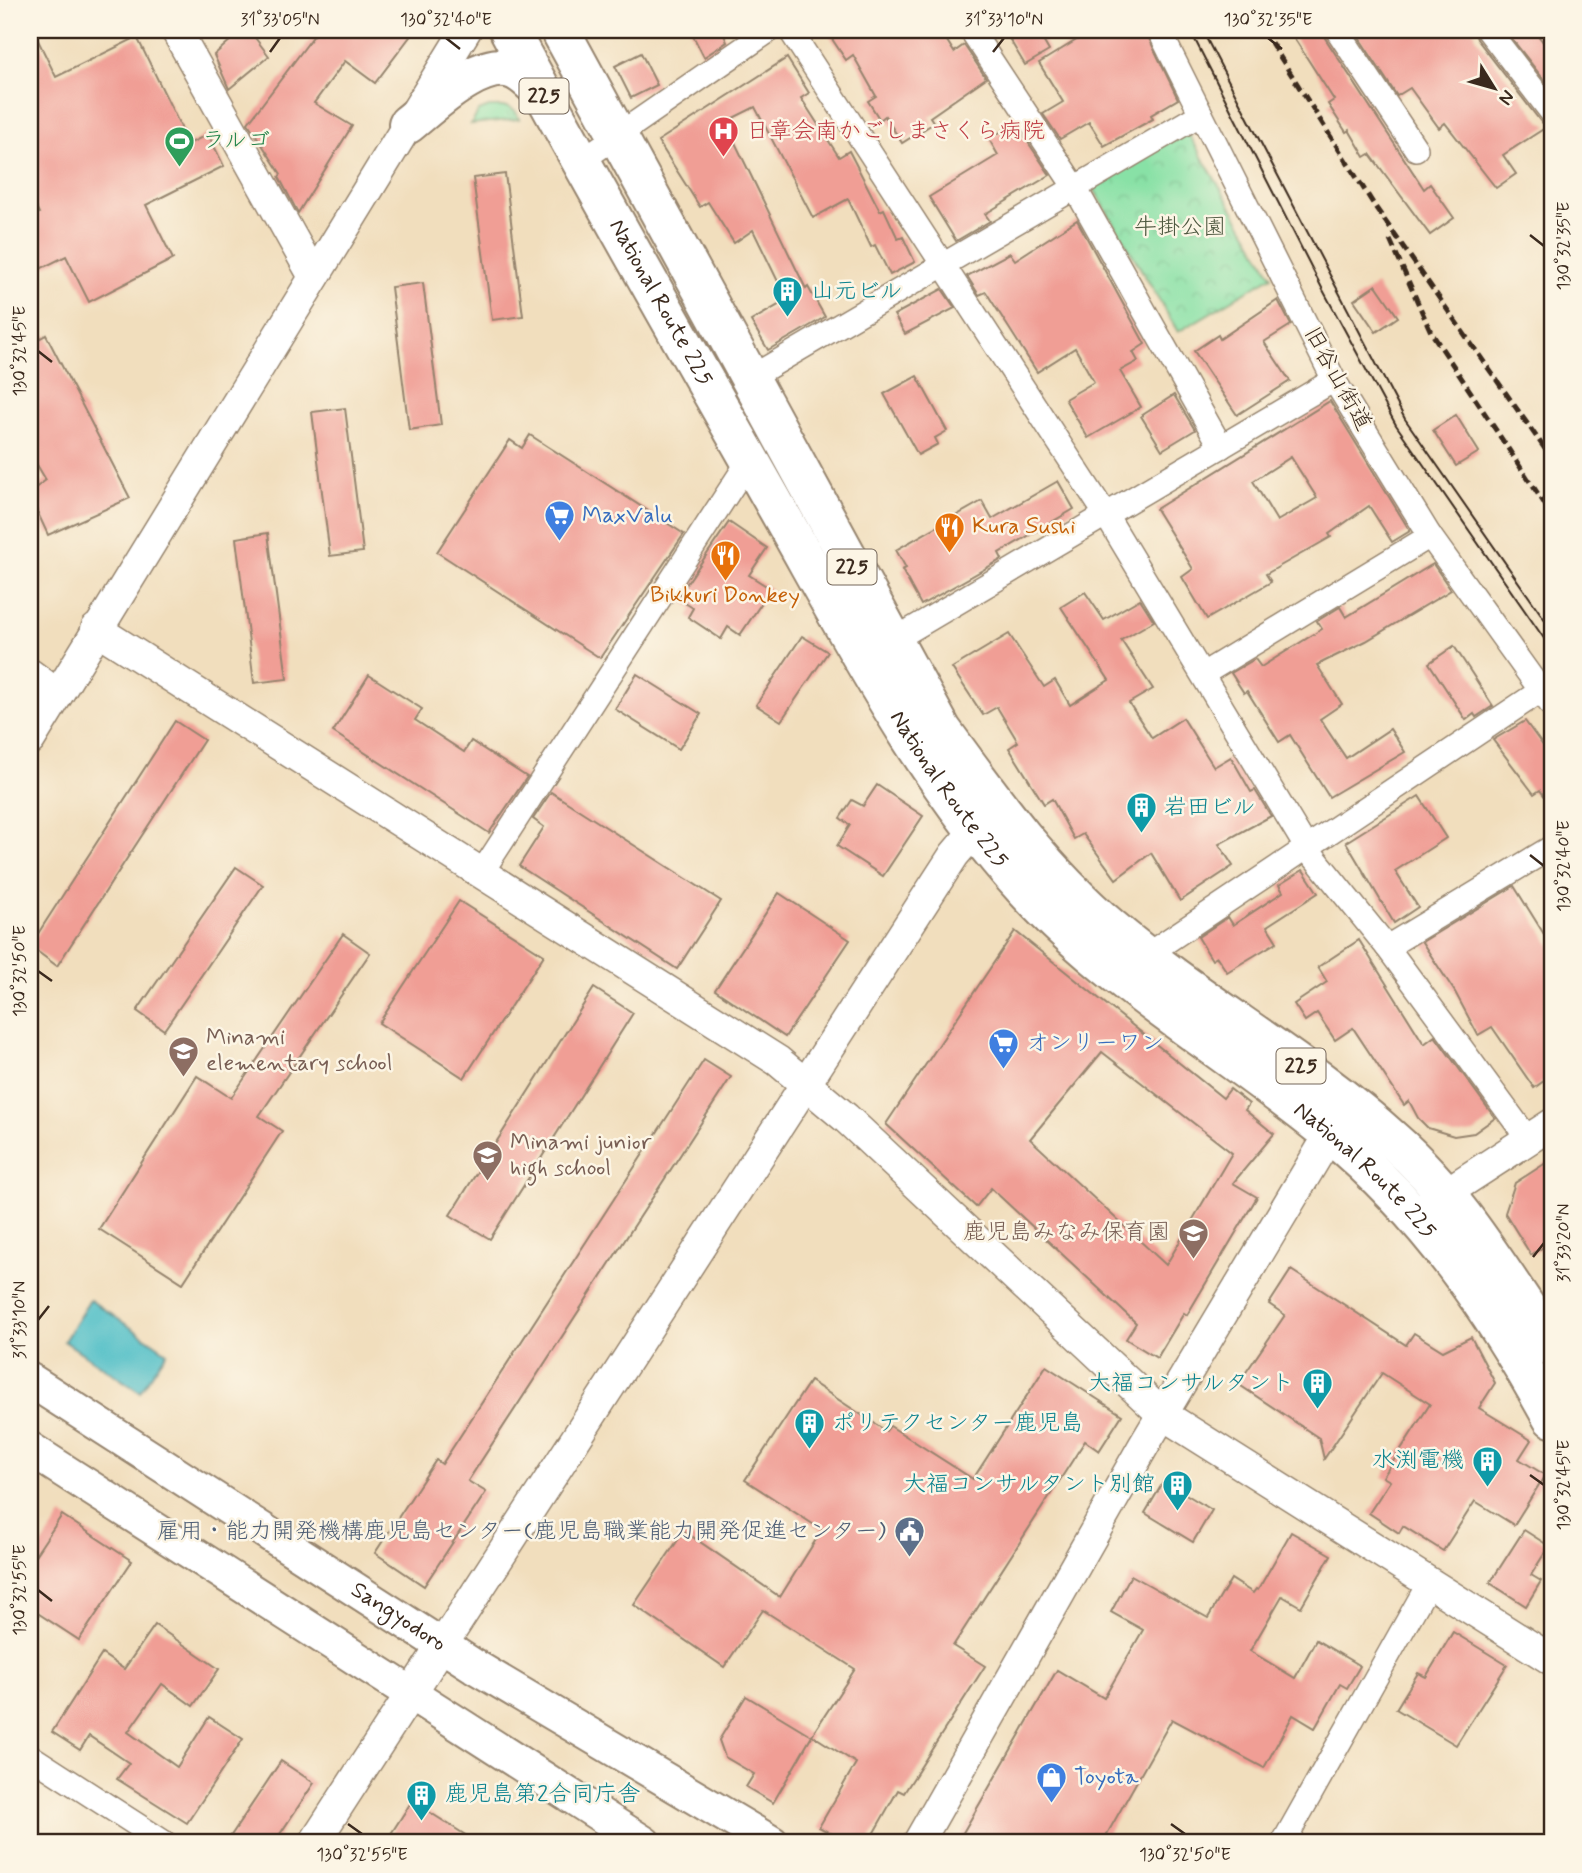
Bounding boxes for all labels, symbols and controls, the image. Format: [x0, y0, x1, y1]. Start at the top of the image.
text: 31°33'05"N [240, 8, 320, 32]
text: 130°32'40"E [400, 8, 492, 32]
text: 31°33'10"N [965, 8, 1043, 32]
text: 130°32'35"E [1224, 8, 1312, 32]
north arrow [1460, 52, 1530, 122]
road number: 225 [520, 78, 568, 114]
text: N [1493, 85, 1520, 110]
hospital icon: 日章会南かごしまさくら病院 [706, 115, 740, 159]
place label: 日章会南かごしまさくら病院 [746, 117, 1045, 147]
sports icon: ラルゴ [162, 124, 196, 168]
place label: ラルゴ [202, 126, 270, 156]
text: 130°32'35"E [1552, 202, 1576, 290]
park label: 牛掛公園 [1134, 213, 1226, 243]
street label: National Route 225 [601, 214, 720, 392]
building icon: 山元ビル [771, 275, 805, 319]
place label: 山元ビル [811, 277, 903, 307]
text: 130°32'45"E [8, 305, 32, 397]
street label: 旧谷山街道 [1296, 321, 1378, 437]
supermarket icon: MaxValu [542, 499, 576, 543]
place label: MaxValu [582, 501, 673, 531]
restaurant icon: Kura Sushi [932, 510, 966, 554]
place label: Kura Sushi [972, 512, 1076, 542]
restaurant icon: Bikkuri Donkey [708, 538, 742, 582]
road number: 225 [828, 550, 876, 584]
place label: Bikkuri Donkey [650, 581, 800, 611]
street label: National Route 225 [882, 705, 1015, 875]
building icon: 岩田ビル [1124, 791, 1158, 835]
place label: 岩田ビル [1164, 793, 1256, 823]
text: 130°32'40"E [1552, 820, 1576, 912]
text: 130°32'50"E [8, 925, 32, 1017]
place label: Minami elementary school [206, 1023, 392, 1079]
supermarket icon: オンリーワン [986, 1027, 1020, 1071]
place label: オンリーワン [1026, 1029, 1164, 1059]
school or university icon: Minami elementary school [166, 1034, 200, 1078]
road number: 225 [1276, 1048, 1326, 1084]
street label: National Route 225 [1287, 1095, 1443, 1245]
place label: Minami junior high school [510, 1128, 652, 1186]
school or university icon: Minami junior high school [470, 1139, 504, 1183]
text: 31°33'20"N [1552, 1203, 1576, 1283]
school or university icon: 鹿児島みなみ保育園 [1176, 1216, 1210, 1260]
place label: 鹿児島みなみ保育園 [963, 1218, 1170, 1248]
text: 31°33'10"N [8, 1281, 32, 1359]
building icon: 大福コンサルタント [1300, 1367, 1334, 1411]
place label: 大福コンサルタント [1088, 1369, 1294, 1399]
building icon: ポリテクセンター鹿児島 [792, 1407, 826, 1451]
place label: ポリテクセンター鹿児島 [832, 1409, 1083, 1439]
text: 130°32'45"E [1552, 1439, 1576, 1531]
building icon: 水渕電機 [1470, 1444, 1504, 1488]
place label: 水渕電機 [1372, 1446, 1464, 1476]
building icon: 大福コンサルタント別館 [1161, 1468, 1195, 1512]
place label: 大福コンサルタント別館 [903, 1470, 1155, 1500]
public building icon: 雇用・能力開発機構鹿児島センター(鹿児島職業能力開発促進センター) [892, 1515, 926, 1559]
place label: 雇用・能力開発機構鹿児島センター(鹿児島職業能力開発促進センター) [157, 1517, 886, 1547]
text: 130°32'55"E [8, 1544, 32, 1636]
street label: Sangyodoro [345, 1575, 452, 1659]
shop icon: Toyota [1034, 1761, 1068, 1805]
place label: Toyota [1074, 1763, 1139, 1793]
building icon: 鹿児島第2合同庁舎 [405, 1778, 439, 1822]
place label: 鹿児島第2合同庁舎 [445, 1780, 640, 1810]
text: 130°32'55"E [316, 1843, 408, 1867]
text: 130°32'50"E [1139, 1843, 1231, 1867]

